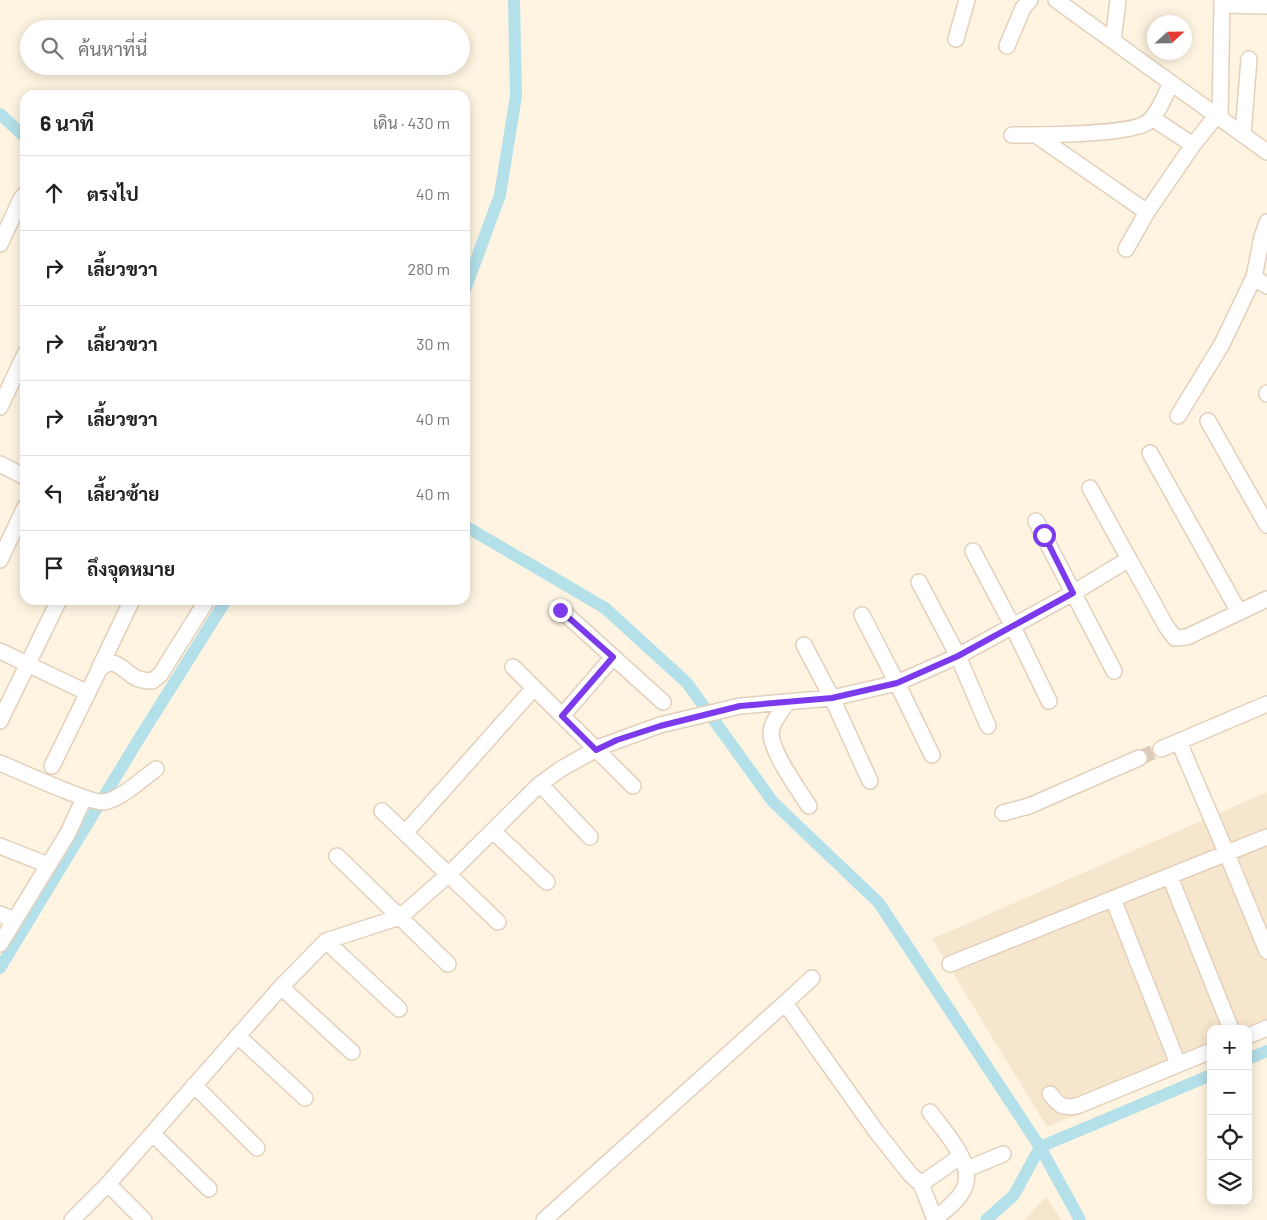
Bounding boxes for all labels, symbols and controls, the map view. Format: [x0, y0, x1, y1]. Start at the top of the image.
north arrow [1147, 15, 1192, 60]
search box [20, 20, 470, 75]
icon: search [38, 34, 66, 62]
text: ค้นหาที่นี่ [78, 37, 147, 60]
text: 6 นาที [40, 110, 94, 135]
text: เดิน · 430 m [373, 113, 450, 132]
icon: ahead [40, 179, 68, 207]
text: ตรงไป [87, 182, 139, 205]
text: 40 m [416, 184, 450, 203]
icon: right [40, 254, 68, 282]
text: เลี้ยวขวา [87, 257, 158, 280]
text: 280 m [408, 259, 450, 278]
icon: right [40, 329, 68, 357]
text: เลี้ยวขวา [87, 332, 158, 355]
text: 30 m [416, 334, 450, 353]
icon: right [40, 404, 68, 432]
text: เลี้ยวขวา [87, 407, 158, 430]
text: 40 m [416, 409, 450, 428]
icon: left [40, 479, 68, 507]
text: เลี้ยวซ้าย [87, 482, 159, 505]
text: 40 m [416, 484, 450, 503]
route start [1033, 524, 1056, 547]
icon: arrive [40, 554, 68, 582]
text: ถึงจุดหมาย [87, 557, 175, 580]
route end [549, 599, 572, 622]
map controls [1207, 1025, 1252, 1205]
button: + [1207, 1025, 1252, 1070]
button: − [1207, 1070, 1252, 1115]
button: locate [1207, 1115, 1252, 1160]
button: layers [1207, 1160, 1252, 1205]

